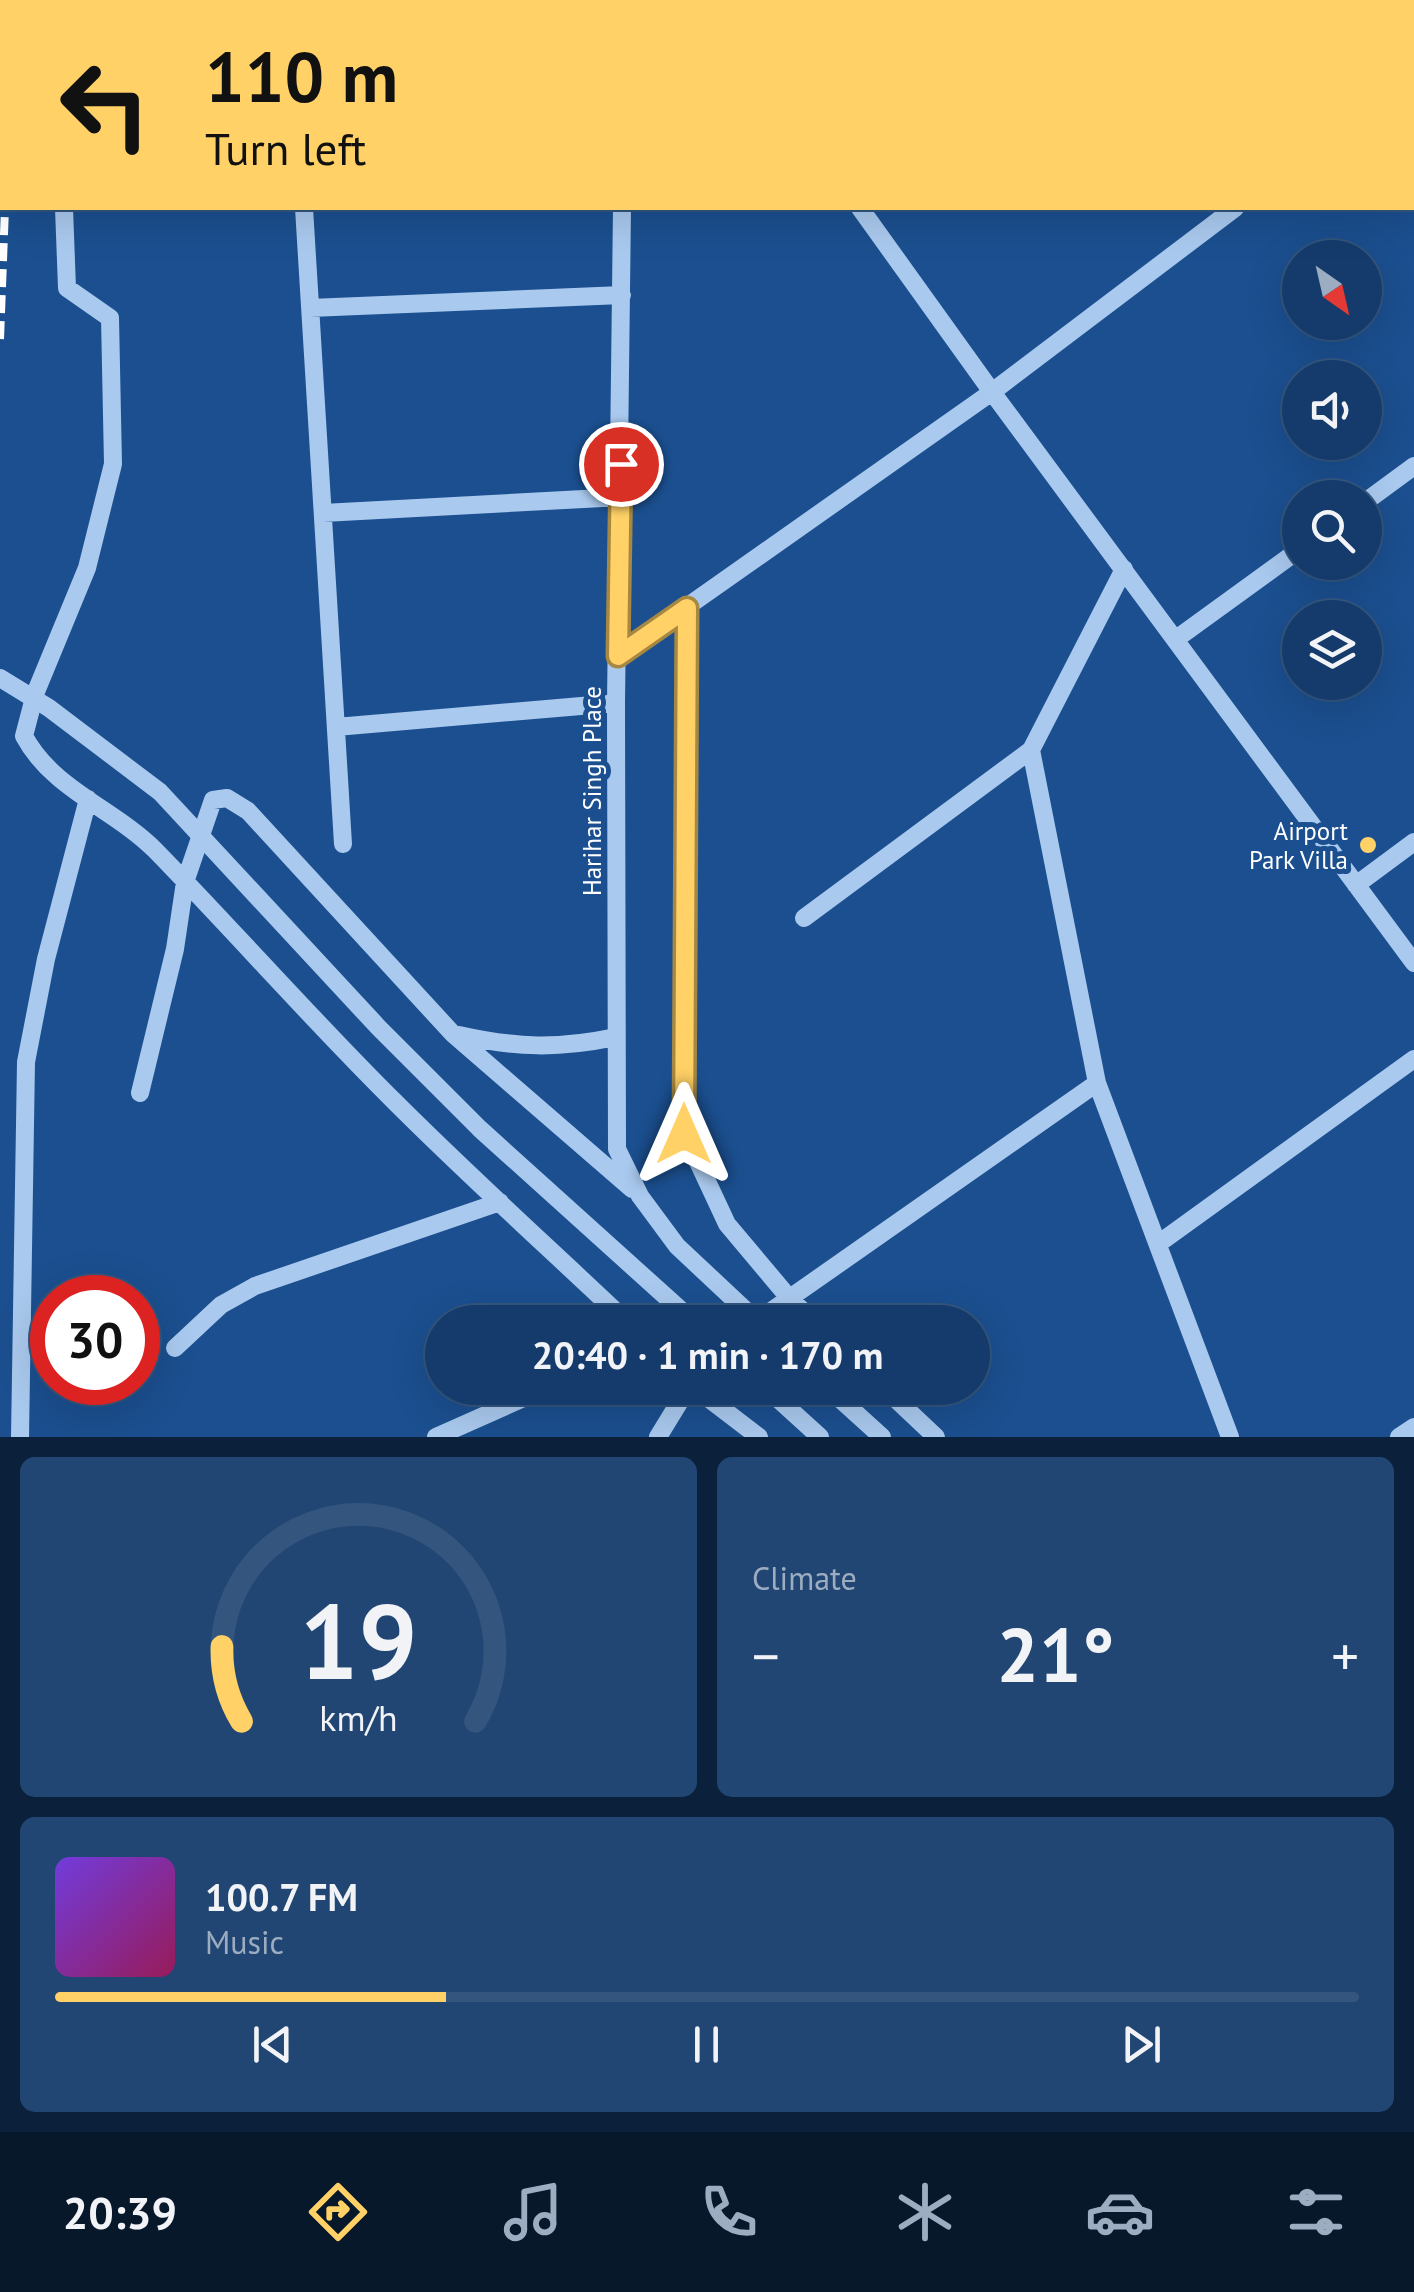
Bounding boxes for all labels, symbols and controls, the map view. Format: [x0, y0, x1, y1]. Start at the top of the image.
text: 110 m [205, 31, 398, 121]
icon: left [40, 40, 170, 170]
text: Turn left [205, 119, 366, 177]
north arrow [1282, 240, 1382, 340]
map controls [1282, 240, 1382, 700]
button: sound [1282, 360, 1382, 460]
pin [579, 422, 664, 507]
icon: arrive [594, 437, 649, 492]
button: search [1282, 480, 1382, 580]
button: layers [1282, 600, 1382, 700]
street label: Harihar Singh Place [576, 686, 608, 896]
place label: Airport Park Villa [1249, 815, 1349, 876]
marker: Airport Park Villa [1357, 834, 1379, 856]
position arrow [632, 1082, 736, 1186]
speed limit sign: 30 [30, 1275, 160, 1405]
text: 20:40 · 1 min · 170 m [532, 1330, 883, 1379]
text: Climate [752, 1557, 857, 1599]
text: 19 [300, 1573, 417, 1708]
text: 21° [997, 1606, 1114, 1703]
text: − [752, 1620, 780, 1691]
text: + [1331, 1620, 1359, 1691]
text: km/h [319, 1695, 398, 1741]
text: 100.7 FM [205, 1872, 358, 1921]
text: Music [205, 1921, 284, 1963]
icon: previous [245, 2017, 300, 2072]
icon: pause [679, 2017, 734, 2072]
icon: next [1114, 2017, 1169, 2072]
icon: directions [303, 2177, 373, 2247]
icon: music [498, 2177, 568, 2247]
icon: phone [694, 2177, 764, 2247]
icon: climate [890, 2177, 960, 2247]
icon: car [1085, 2177, 1155, 2247]
icon: filters [1281, 2177, 1351, 2247]
text: 20:39 [63, 2183, 177, 2241]

